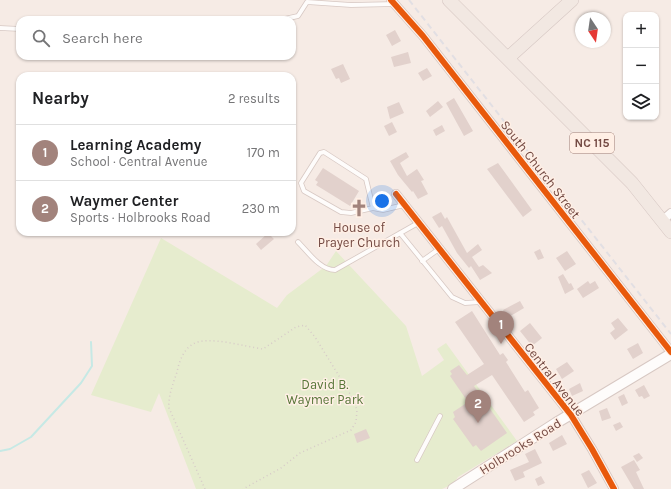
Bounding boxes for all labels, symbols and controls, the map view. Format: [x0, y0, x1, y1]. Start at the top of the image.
north arrow [575, 12, 611, 48]
map controls [623, 12, 659, 120]
button: + [623, 12, 659, 48]
search box [16, 16, 296, 60]
icon: search [30, 27, 52, 49]
text: Search here [62, 29, 143, 47]
button: − [623, 48, 659, 84]
button: layers [623, 84, 659, 120]
text: Nearby [32, 88, 89, 108]
text: 2 results [228, 91, 280, 106]
street label: South Church Street [498, 117, 584, 221]
road number: NC 115 [570, 133, 614, 153]
text: Learning Academy [70, 136, 201, 154]
text: 1 [43, 145, 47, 160]
text: 170 m [247, 145, 280, 160]
text: School · Central Avenue [70, 154, 208, 169]
your location [372, 191, 392, 211]
text: Waymer Center [70, 192, 178, 210]
church icon: House of Prayer Church [349, 198, 369, 218]
text: 2 [41, 201, 49, 216]
text: 230 m [242, 201, 280, 216]
text: Sports · Holbrooks Road [70, 210, 211, 225]
place label: House of Prayer Church [318, 220, 400, 250]
pin: 1 [488, 311, 514, 344]
street label: Central Avenue [521, 340, 588, 419]
park label: David B. Waymer Park [286, 377, 364, 407]
pin: 2 [465, 390, 491, 423]
street label: Holbrooks Road [477, 415, 564, 477]

